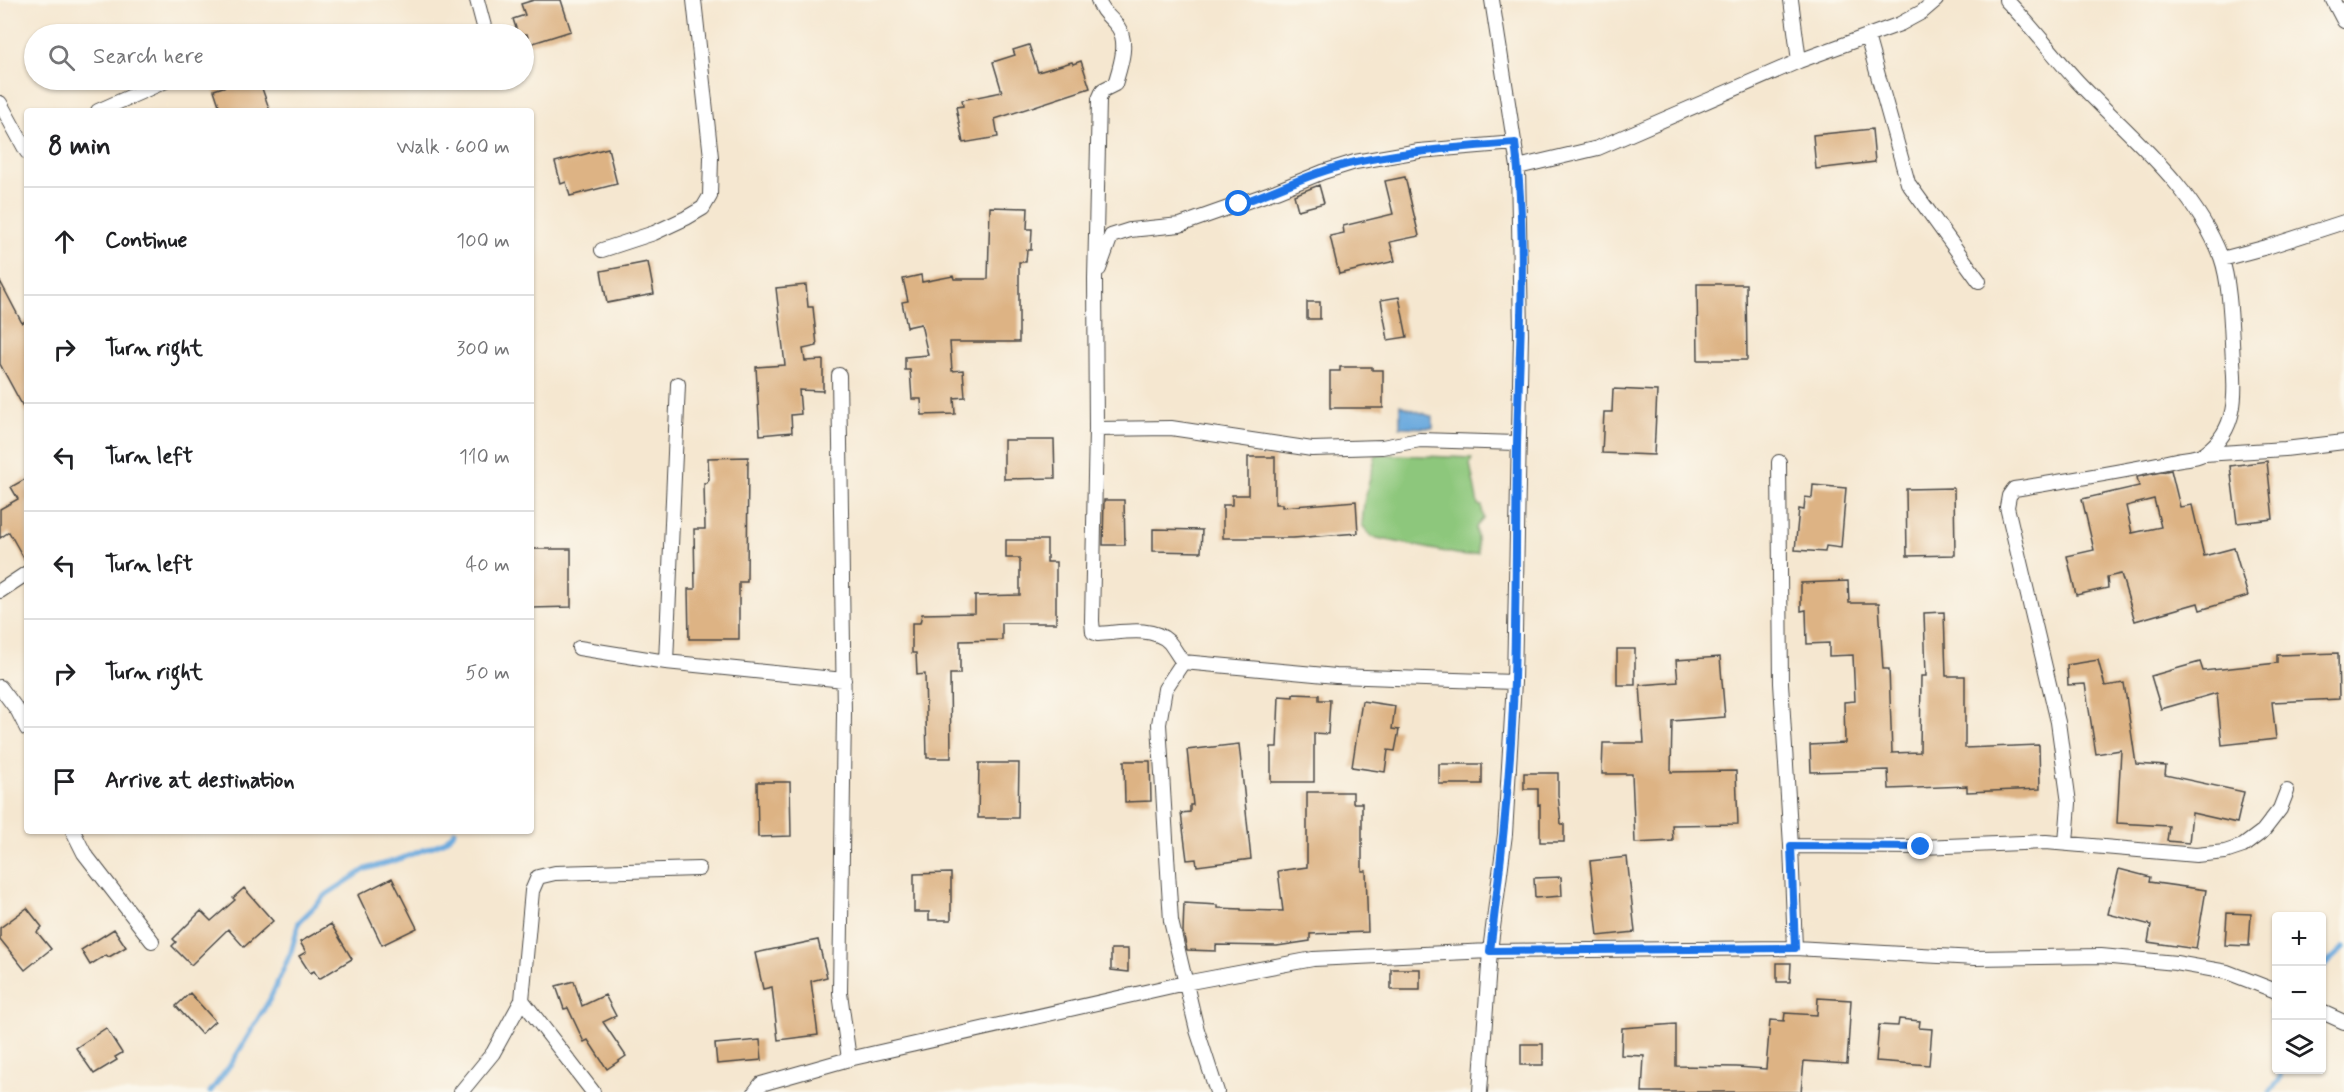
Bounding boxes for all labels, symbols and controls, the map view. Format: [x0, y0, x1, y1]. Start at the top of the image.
search box [24, 24, 534, 90]
icon: search [45, 41, 78, 74]
text: Search here [93, 43, 204, 71]
text: 8 min [48, 130, 111, 164]
text: Walk · 600 m [396, 134, 510, 161]
route start [1225, 190, 1251, 216]
icon: ahead [48, 225, 81, 258]
text: Continue [105, 227, 187, 255]
text: 100 m [456, 228, 510, 255]
icon: right [48, 333, 81, 366]
text: Turn right [105, 335, 203, 363]
text: 300 m [456, 336, 510, 363]
icon: left [48, 441, 81, 474]
text: Turn left [105, 443, 193, 471]
text: 110 m [459, 444, 510, 471]
icon: left [48, 549, 81, 582]
text: Turn left [105, 551, 193, 579]
text: 40 m [466, 552, 510, 579]
icon: right [48, 657, 81, 690]
text: Turn right [105, 659, 203, 687]
text: 50 m [465, 660, 510, 687]
icon: arrive [48, 765, 81, 798]
text: Arrive at destination [105, 767, 295, 795]
route end [1907, 833, 1933, 859]
map controls [2272, 912, 2326, 1074]
button: + [2272, 912, 2326, 966]
button: − [2272, 966, 2326, 1020]
button: layers [2272, 1020, 2326, 1074]

